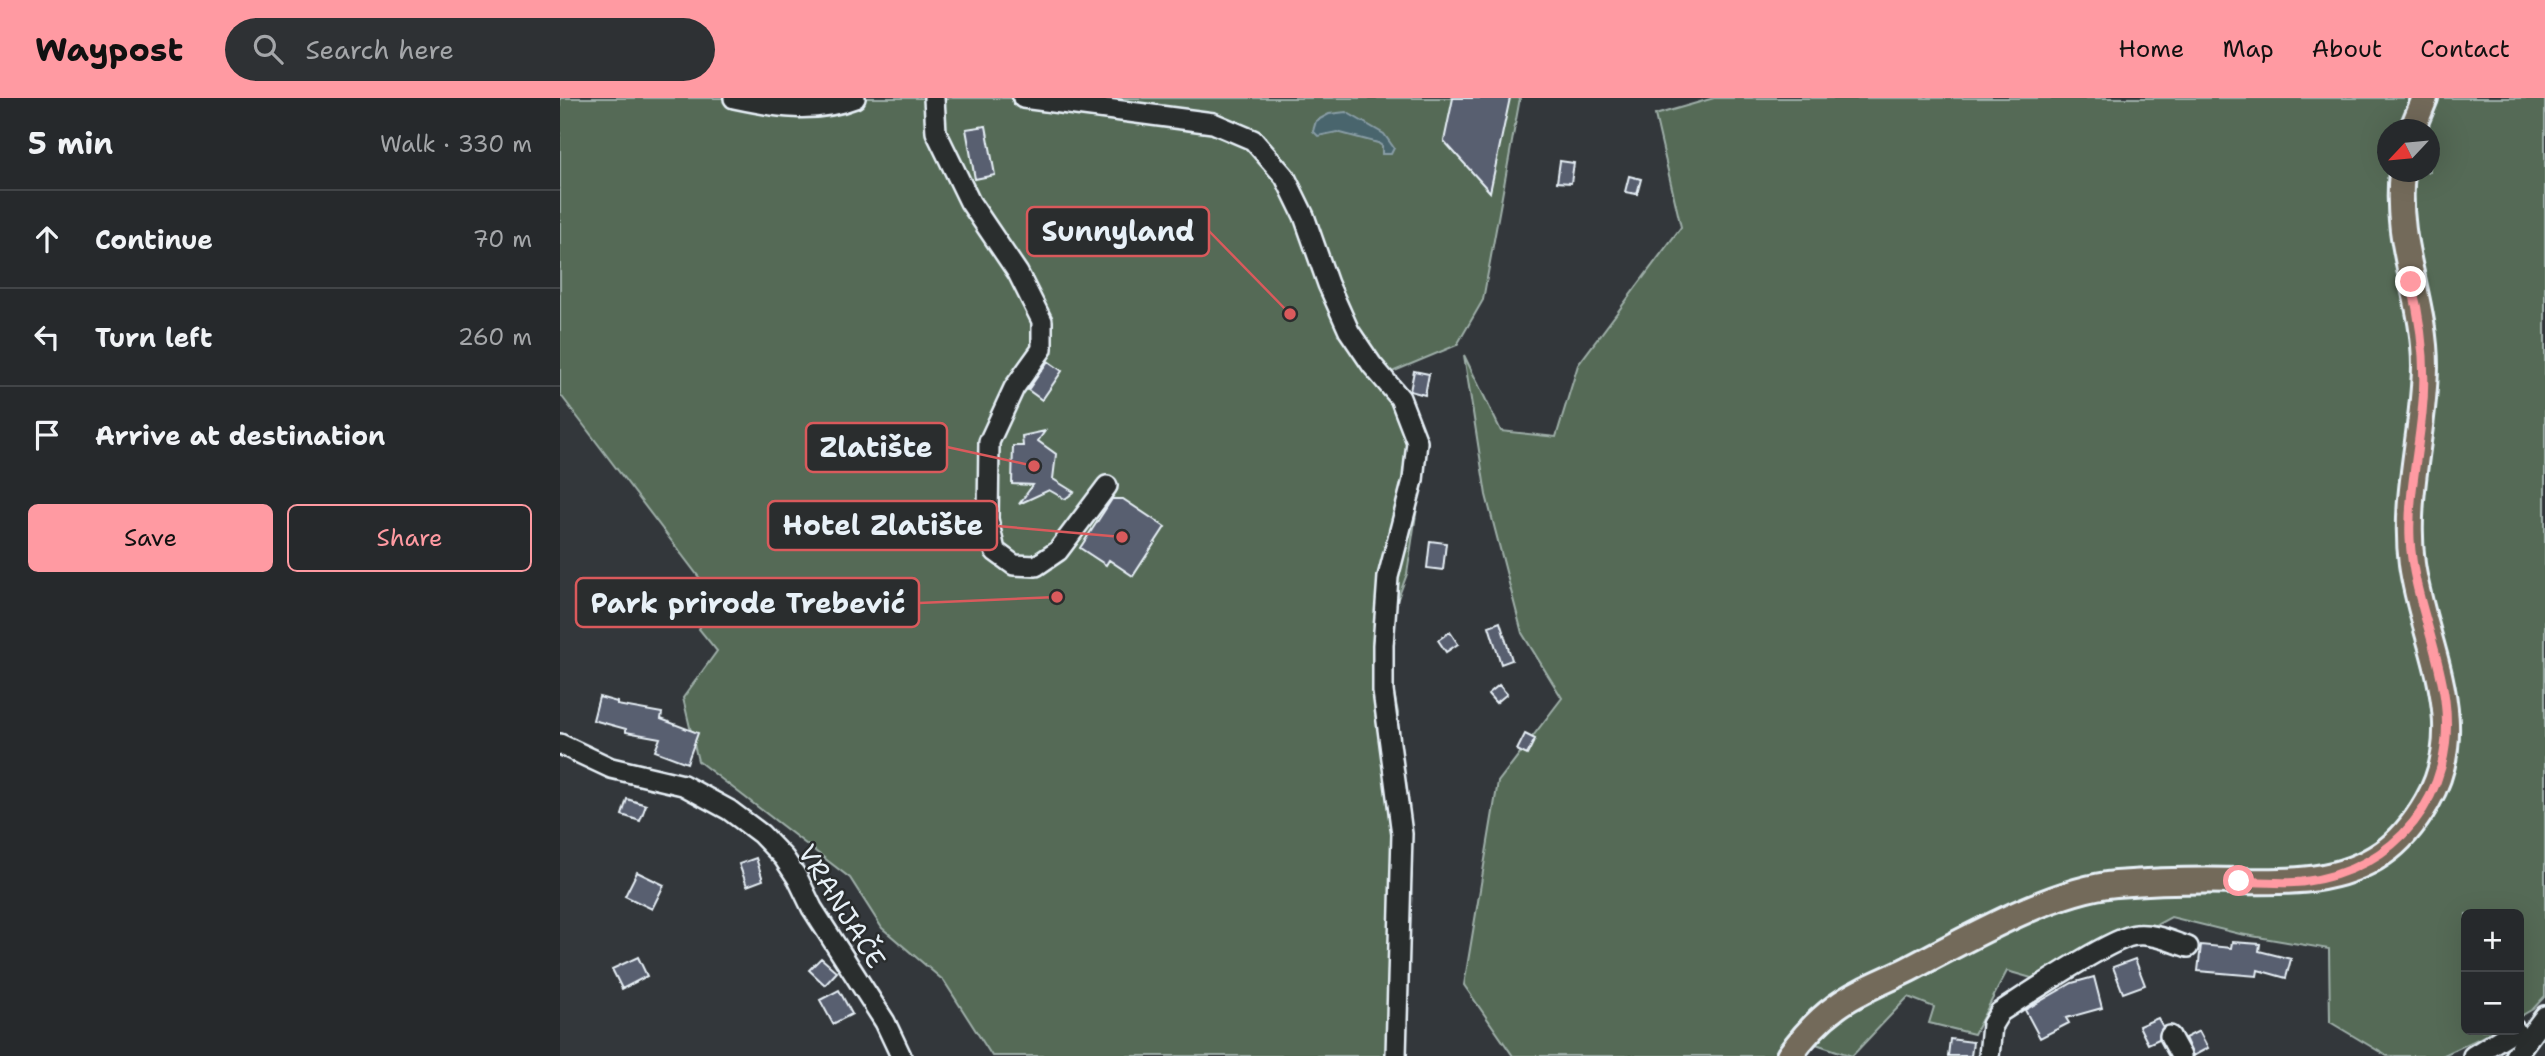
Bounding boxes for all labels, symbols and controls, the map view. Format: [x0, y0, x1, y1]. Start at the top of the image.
search box [225, 18, 715, 81]
text: Waypost [35, 27, 183, 72]
icon: search [249, 30, 287, 68]
text: Search here [305, 32, 454, 67]
text: Home [2118, 33, 2184, 65]
text: Map [2222, 33, 2274, 65]
text: About [2312, 33, 2382, 65]
text: Contact [2420, 33, 2510, 65]
north arrow [2377, 119, 2440, 182]
text: 5 min [28, 123, 113, 164]
text: Walk · 330 m [380, 129, 532, 159]
callout: Sunnyland [1027, 207, 1209, 256]
text: Sunnyland [1041, 212, 1195, 250]
icon: ahead [28, 220, 66, 258]
text: Continue [95, 222, 213, 257]
text: 70 m [473, 224, 532, 254]
route end [2395, 266, 2426, 297]
icon: left [28, 318, 66, 356]
text: Turn left [95, 320, 212, 355]
text: 260 m [458, 322, 532, 352]
icon: arrive [28, 416, 66, 454]
text: Arrive at destination [95, 418, 385, 453]
callout: Zlatište [806, 423, 947, 472]
text: Zlatište [819, 428, 933, 466]
callout: Hotel Zlatište [768, 501, 997, 550]
button: Save [28, 504, 273, 572]
button: Share [287, 504, 532, 572]
text: Hotel Zlatište [783, 506, 983, 544]
callout: Park prirode Trebević [576, 578, 919, 627]
text: Park prirode Trebević [591, 584, 905, 622]
street label: VRANJAČE [790, 837, 894, 975]
route start [2223, 865, 2254, 896]
map controls [2461, 909, 2524, 1035]
button: + [2461, 909, 2524, 972]
button: − [2461, 972, 2524, 1035]

